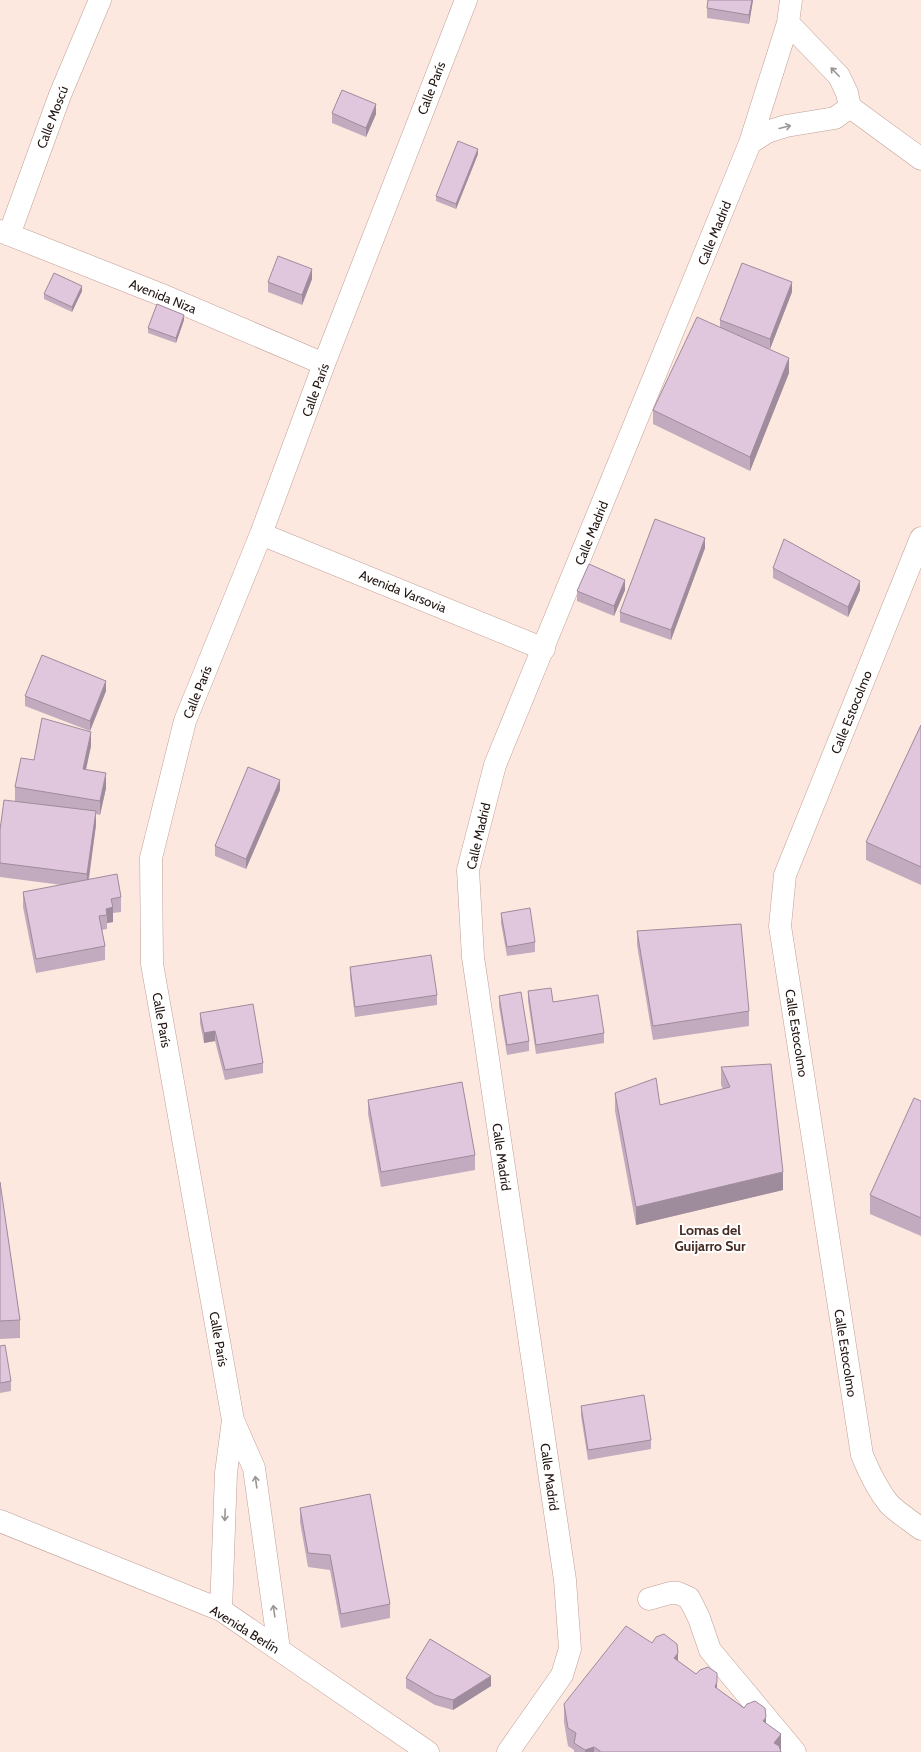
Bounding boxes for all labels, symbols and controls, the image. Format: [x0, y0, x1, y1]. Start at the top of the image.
street label: Calle París [414, 59, 449, 117]
one-way arrow [830, 67, 840, 77]
street label: Calle Moscú [33, 83, 71, 150]
one-way arrow [778, 122, 791, 130]
street label: Calle Madrid [694, 199, 734, 267]
street label: Avenida Niza [127, 275, 200, 317]
street label: Calle París [298, 361, 332, 419]
street label: Calle Madrid [571, 499, 611, 567]
street label: Avenida Varsovia [357, 566, 450, 616]
street label: Calle París [179, 663, 215, 721]
street label: Calle Estocolmo [827, 668, 875, 756]
street label: Calle Madrid [463, 801, 493, 871]
street label: Calle Estocolmo [782, 988, 812, 1078]
street label: Calle París [149, 991, 175, 1049]
street label: Calle Madrid [489, 1122, 515, 1192]
district label: Lomas del Guijarro Sur [674, 1221, 746, 1255]
street label: Calle Estocolmo [831, 1308, 861, 1398]
street label: Calle París [206, 1310, 232, 1368]
street label: Calle Madrid [537, 1442, 563, 1512]
one-way arrow [252, 1476, 260, 1489]
one-way arrow [221, 1508, 228, 1521]
street label: Avenida Berlín [207, 1601, 283, 1657]
one-way arrow [270, 1605, 277, 1618]

